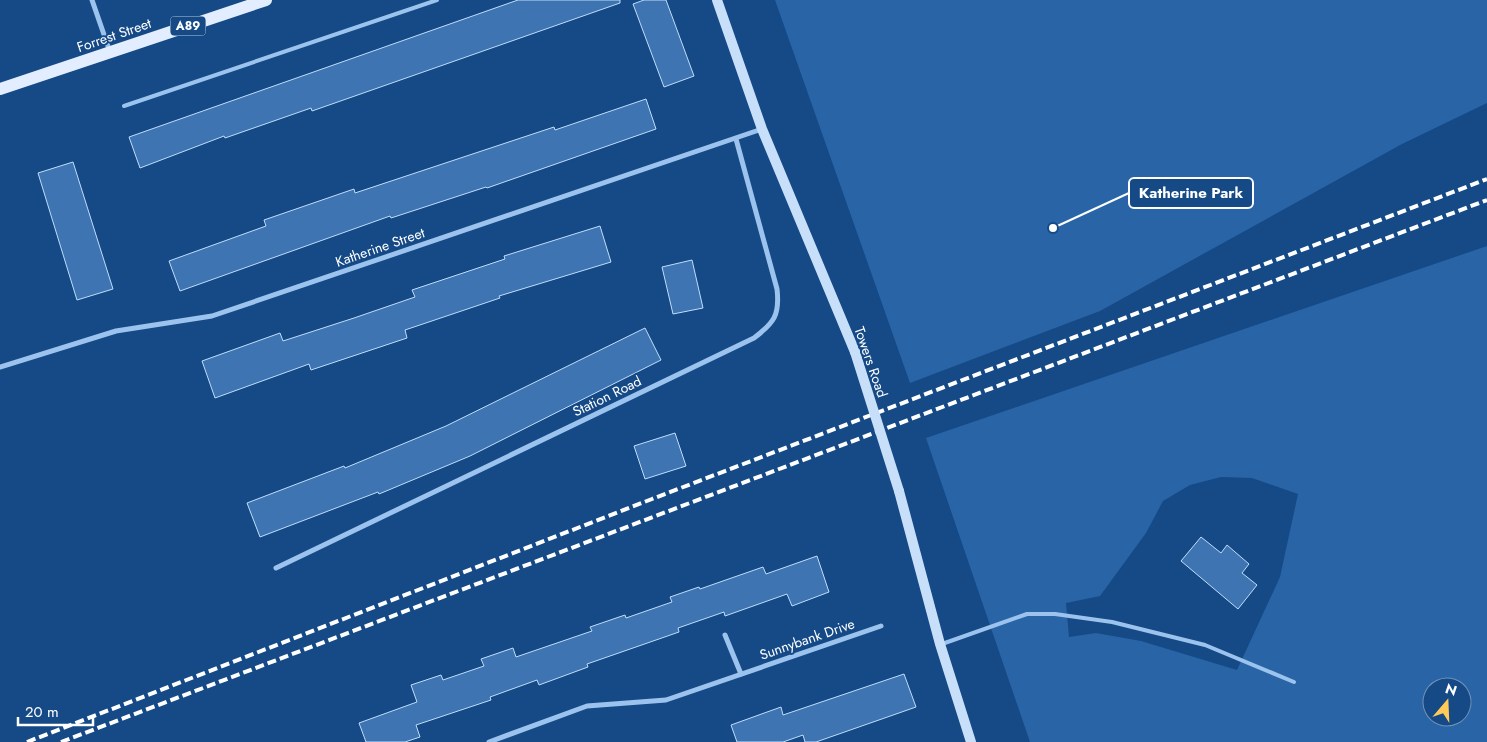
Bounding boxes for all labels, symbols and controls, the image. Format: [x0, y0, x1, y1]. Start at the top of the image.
street label: Forrest Street [74, 13, 154, 57]
road number: A89 [170, 16, 206, 36]
callout: Katherine Park [1129, 178, 1253, 208]
text: Katherine Park [1139, 182, 1243, 204]
street label: Katherine Street [333, 222, 428, 272]
street label: Towers Road [850, 324, 892, 400]
street label: Station Road [569, 371, 645, 421]
street label: Sunnybank Drive [757, 613, 857, 665]
north arrow [1422, 677, 1472, 727]
text: N [1443, 678, 1460, 701]
scale bar [18, 694, 92, 726]
text: 20 m [25, 701, 59, 723]

